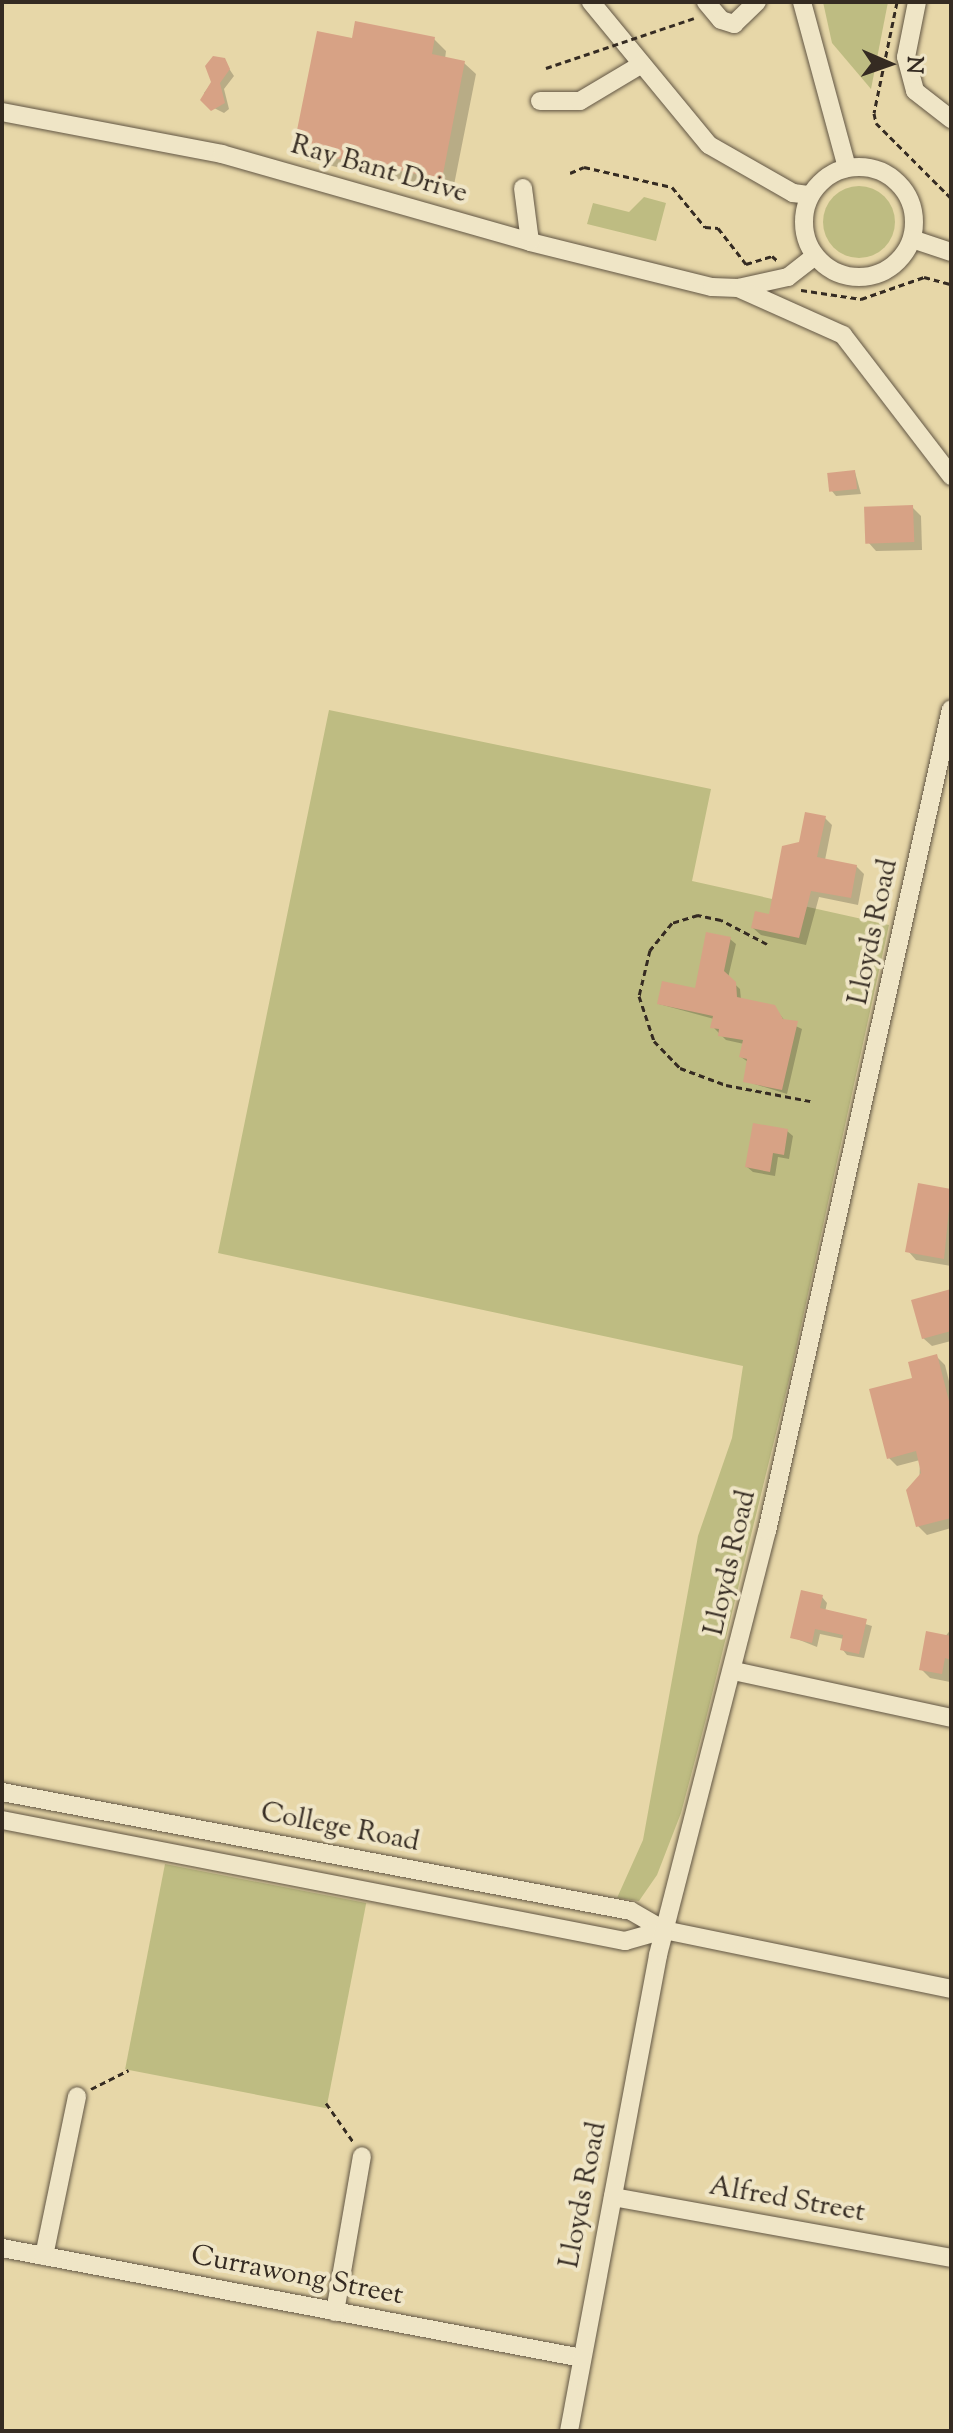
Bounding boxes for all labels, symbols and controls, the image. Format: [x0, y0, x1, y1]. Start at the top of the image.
north arrow [849, 24, 929, 104]
text: N [897, 56, 929, 74]
street label: Ray Bant Drive [287, 129, 471, 211]
street label: Lloyds Road [842, 856, 906, 1008]
street label: Lloyds Road [698, 1487, 764, 1639]
street label: College Road [258, 1796, 422, 1860]
street label: Lloyds Road [553, 2119, 615, 2271]
street label: Alfred Street [706, 2170, 868, 2230]
street label: Currawong Street [188, 2239, 406, 2313]

